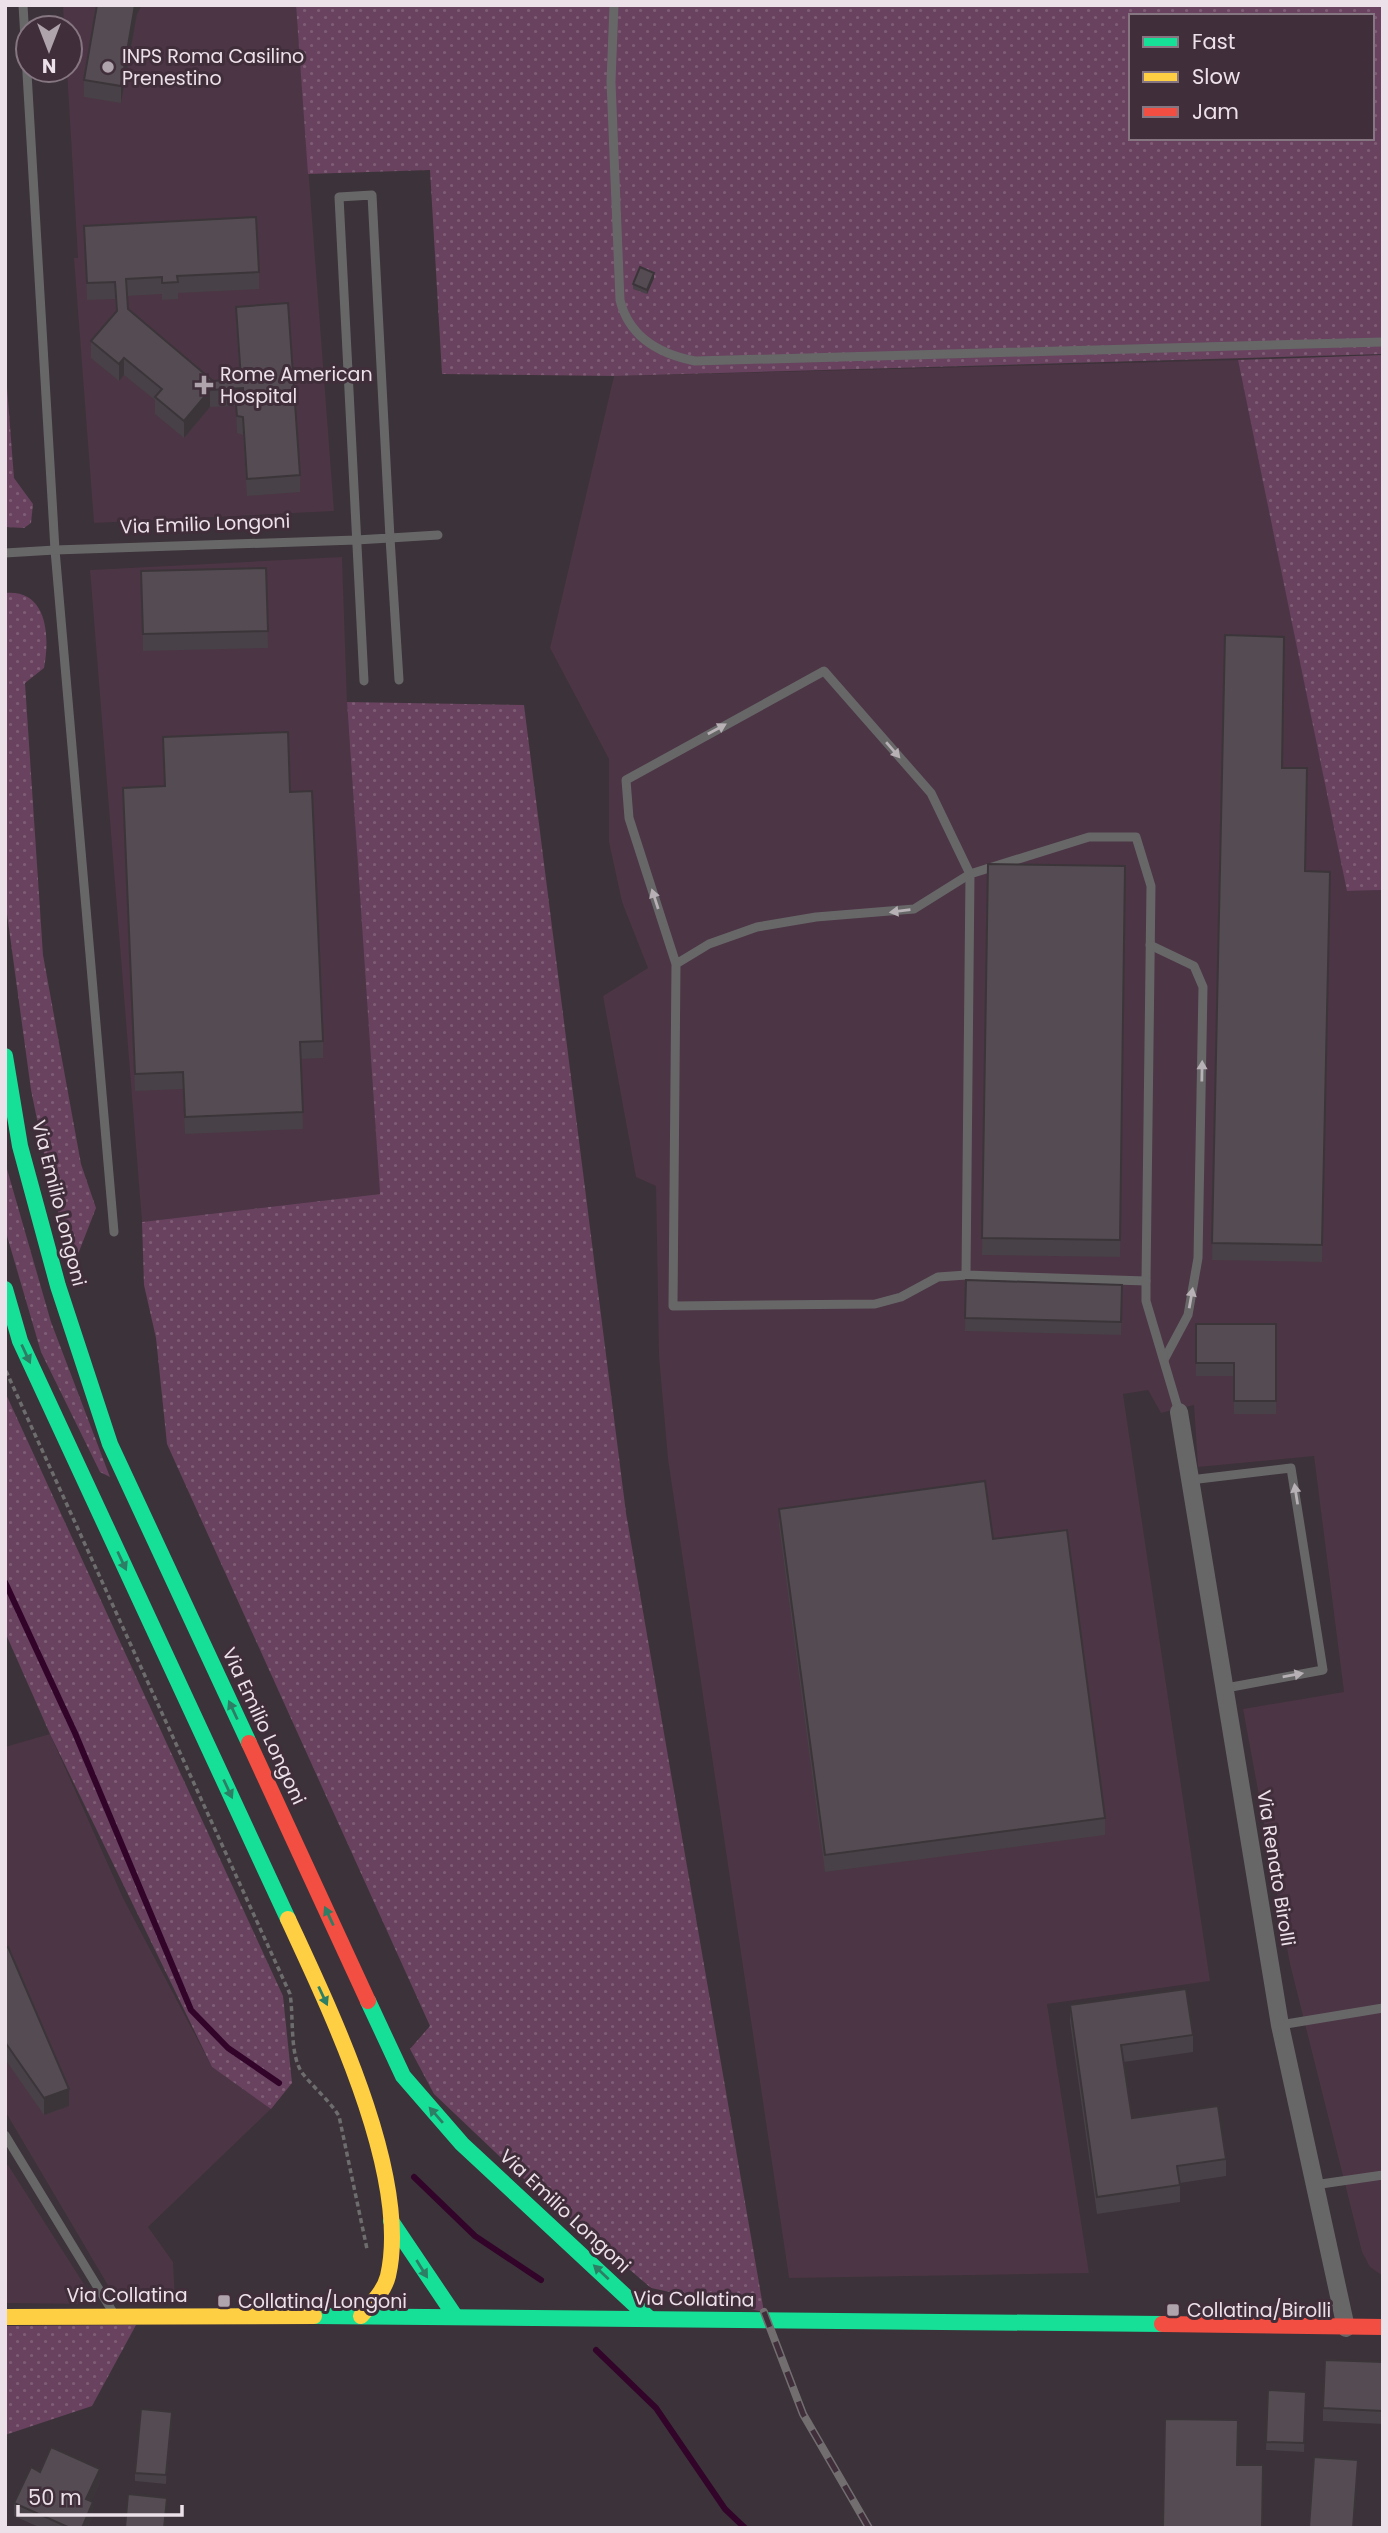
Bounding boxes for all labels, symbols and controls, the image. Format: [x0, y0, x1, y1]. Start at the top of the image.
north arrow [14, 14, 84, 84]
legend [1129, 14, 1374, 140]
text: Fast [1192, 27, 1235, 56]
place label: INPS Roma Casilino Prenestino [122, 43, 304, 92]
text: N [42, 52, 56, 79]
marker: INPS Roma Casilino Prenestino [100, 59, 116, 75]
text: Slow [1192, 62, 1240, 91]
text: Jam [1192, 97, 1239, 126]
place label: Rome American Hospital [220, 361, 373, 410]
marker: Rome American Hospital [194, 375, 214, 395]
street label: Via Emilio Longoni [119, 508, 291, 540]
one-way arrow [707, 723, 727, 735]
one-way arrow [885, 742, 900, 759]
one-way arrow [649, 889, 660, 910]
one-way arrow [889, 905, 911, 916]
one-way arrow [1196, 1060, 1207, 1082]
street label: Via Emilio Longoni [25, 1117, 93, 1289]
one-way arrow [1186, 1287, 1197, 1309]
one-way arrow [20, 1344, 32, 1364]
one-way arrow [1290, 1483, 1301, 1505]
one-way arrow [116, 1551, 128, 1571]
street label: Via Emilio Longoni [216, 1643, 312, 1809]
one-way arrow [1282, 1670, 1304, 1681]
one-way arrow [227, 1700, 239, 1720]
one-way arrow [222, 1779, 234, 1799]
street label: Via Renato Birolli [1250, 1788, 1302, 1948]
one-way arrow [323, 1906, 335, 1926]
one-way arrow [318, 1986, 329, 2006]
one-way arrow [428, 2106, 444, 2124]
street label: Via Emilio Longoni [493, 2143, 637, 2279]
one-way arrow [416, 2259, 429, 2278]
one-way arrow [593, 2264, 610, 2280]
street label: Via Collatina [66, 2282, 188, 2309]
street label: Via Collatina [633, 2284, 755, 2314]
place label: Collatina/Longoni [238, 2288, 407, 2315]
marker: Collatina/Longoni [216, 2293, 232, 2309]
place label: Collatina/Birolli [1187, 2297, 1331, 2324]
marker: Collatina/Birolli [1165, 2302, 1181, 2318]
scale bar [18, 2474, 182, 2518]
text: 50 m [28, 2483, 82, 2512]

